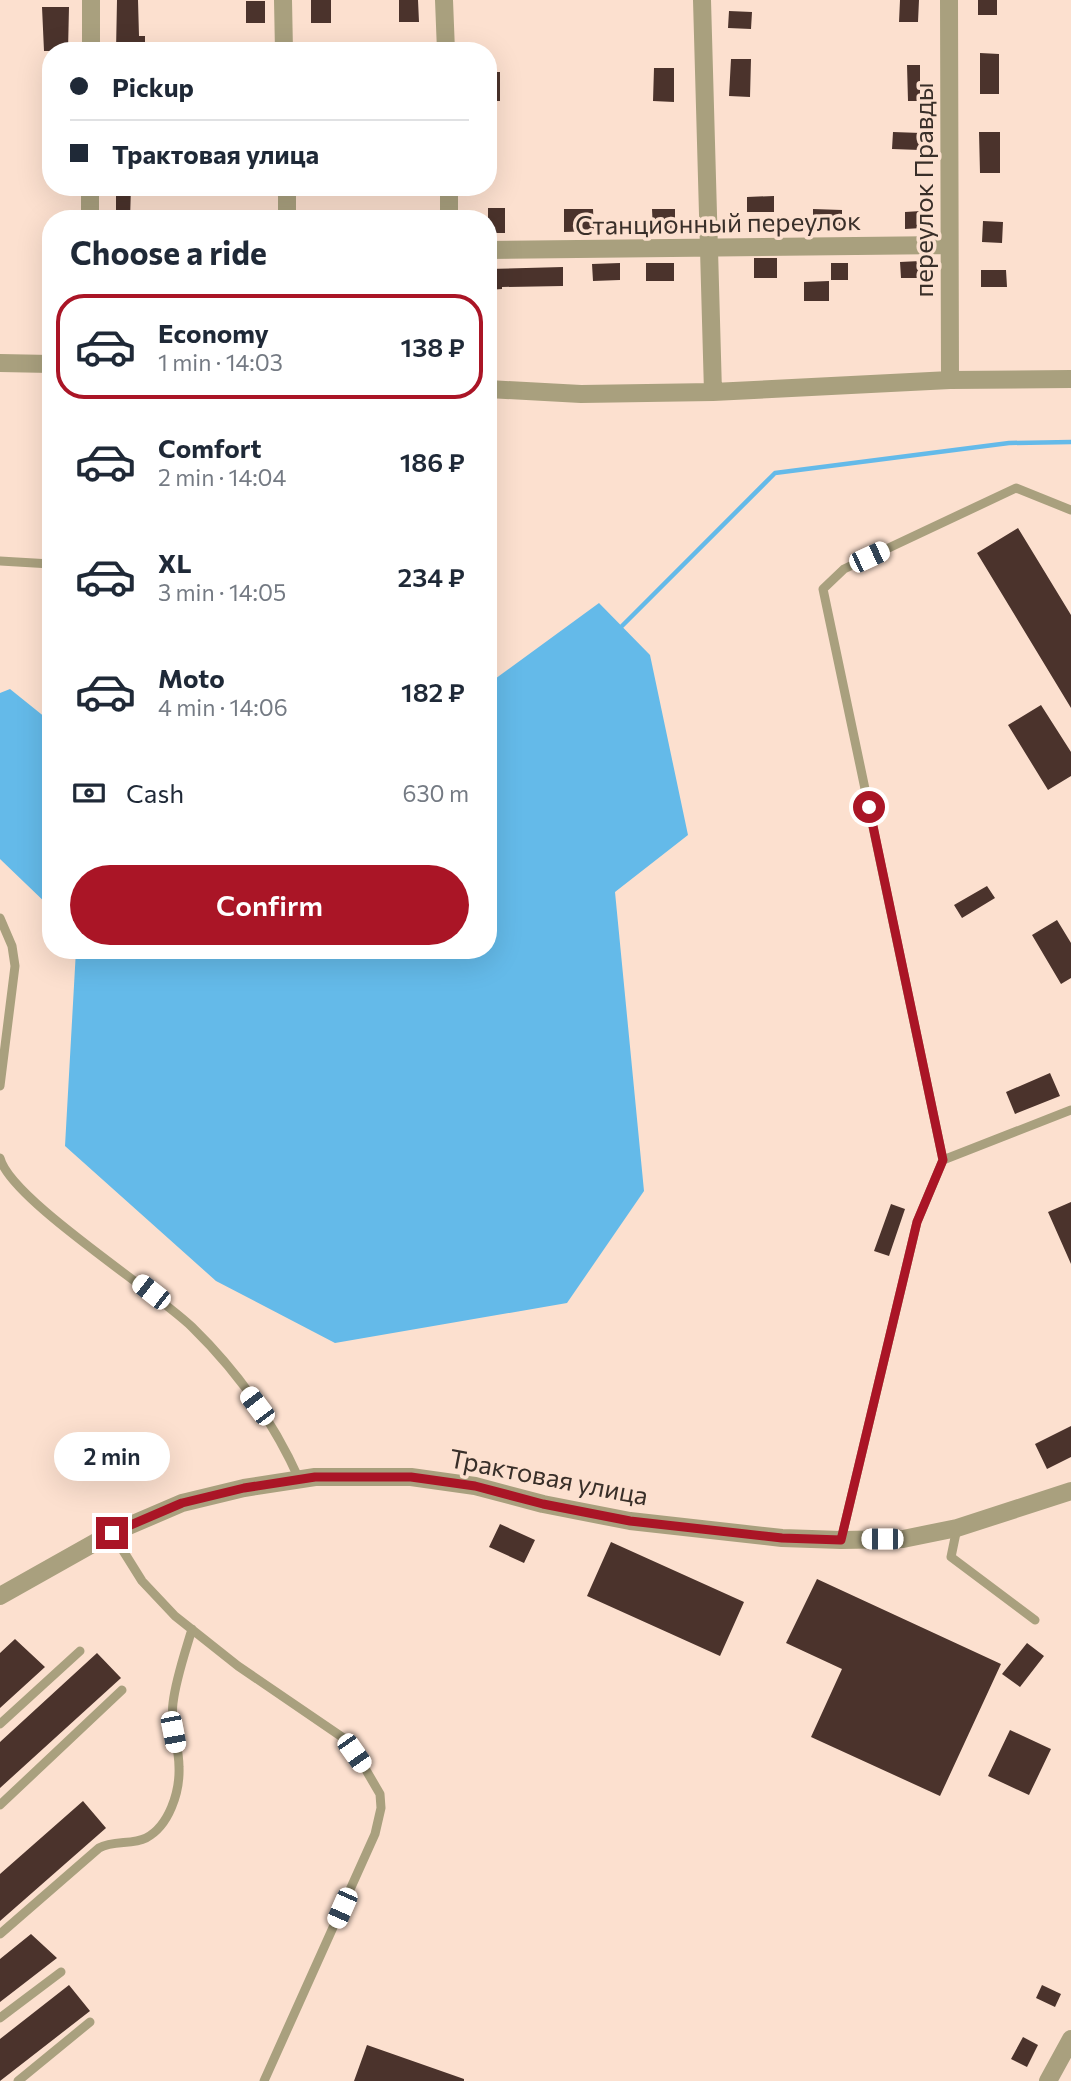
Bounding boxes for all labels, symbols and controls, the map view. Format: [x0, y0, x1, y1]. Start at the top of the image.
text: Pickup [112, 71, 194, 102]
street label: переулок Правды [907, 82, 938, 298]
text: Трактовая улица [112, 138, 319, 169]
street label: Станционный переулок [575, 204, 861, 240]
text: Choose a ride [70, 232, 267, 272]
icon: car [74, 315, 137, 378]
text: Economy [158, 317, 269, 348]
text: 138 ₽ [401, 331, 465, 362]
text: 1 min · 14:03 [158, 348, 283, 376]
icon: car [74, 430, 137, 493]
text: Comfort [158, 432, 261, 463]
text: 186 ₽ [400, 446, 465, 477]
text: 2 min · 14:04 [158, 463, 286, 491]
car [846, 539, 893, 575]
icon: car [74, 545, 137, 608]
text: XL [158, 547, 192, 578]
text: 234 ₽ [398, 561, 465, 592]
text: 3 min · 14:05 [158, 578, 286, 606]
icon: car [74, 660, 137, 723]
text: Moto [158, 662, 225, 693]
text: 182 ₽ [401, 676, 465, 707]
text: 4 min · 14:06 [158, 693, 288, 721]
icon: cash [70, 774, 108, 812]
text: Cash [126, 777, 184, 808]
text: 630 m [403, 779, 469, 807]
route start [853, 791, 885, 823]
button: Confirm [70, 865, 469, 945]
car [128, 1271, 175, 1313]
car [236, 1383, 279, 1429]
callout: 2 min [54, 1432, 170, 1480]
text: 2 min [84, 1442, 140, 1470]
street label: Трактовая улица [447, 1442, 651, 1510]
route end [96, 1517, 128, 1549]
car [862, 1529, 904, 1550]
car [159, 1709, 188, 1755]
car [334, 1730, 375, 1776]
car [324, 1885, 361, 1931]

